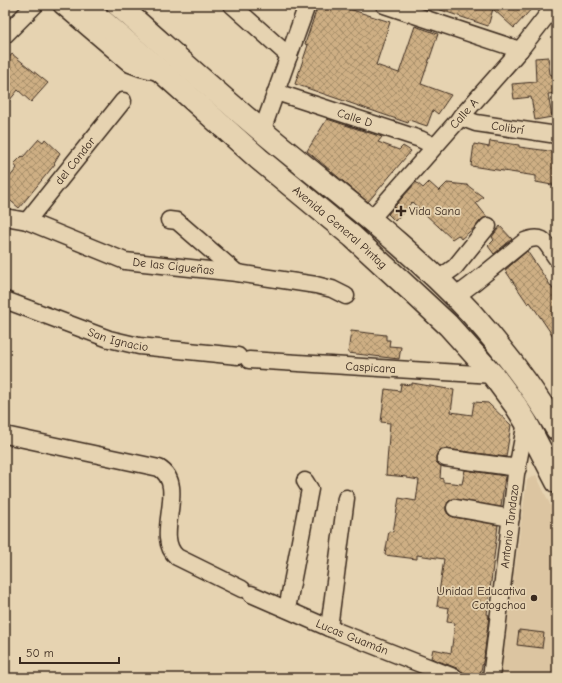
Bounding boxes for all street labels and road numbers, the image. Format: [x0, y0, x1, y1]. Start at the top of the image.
street label: Calle A [447, 95, 481, 132]
street label: Calle D [335, 105, 374, 130]
street label: Colibrí [490, 118, 525, 137]
street label: del Condor [52, 134, 98, 187]
street label: Avenida General Pintag [290, 183, 390, 272]
street label: De las Cigueñas [132, 255, 215, 278]
street label: San Ignacio [86, 325, 149, 354]
street label: Caspicara [345, 359, 396, 376]
street label: Antonio Tandazo [498, 483, 522, 569]
street label: Lucas Guamán [314, 616, 390, 658]

